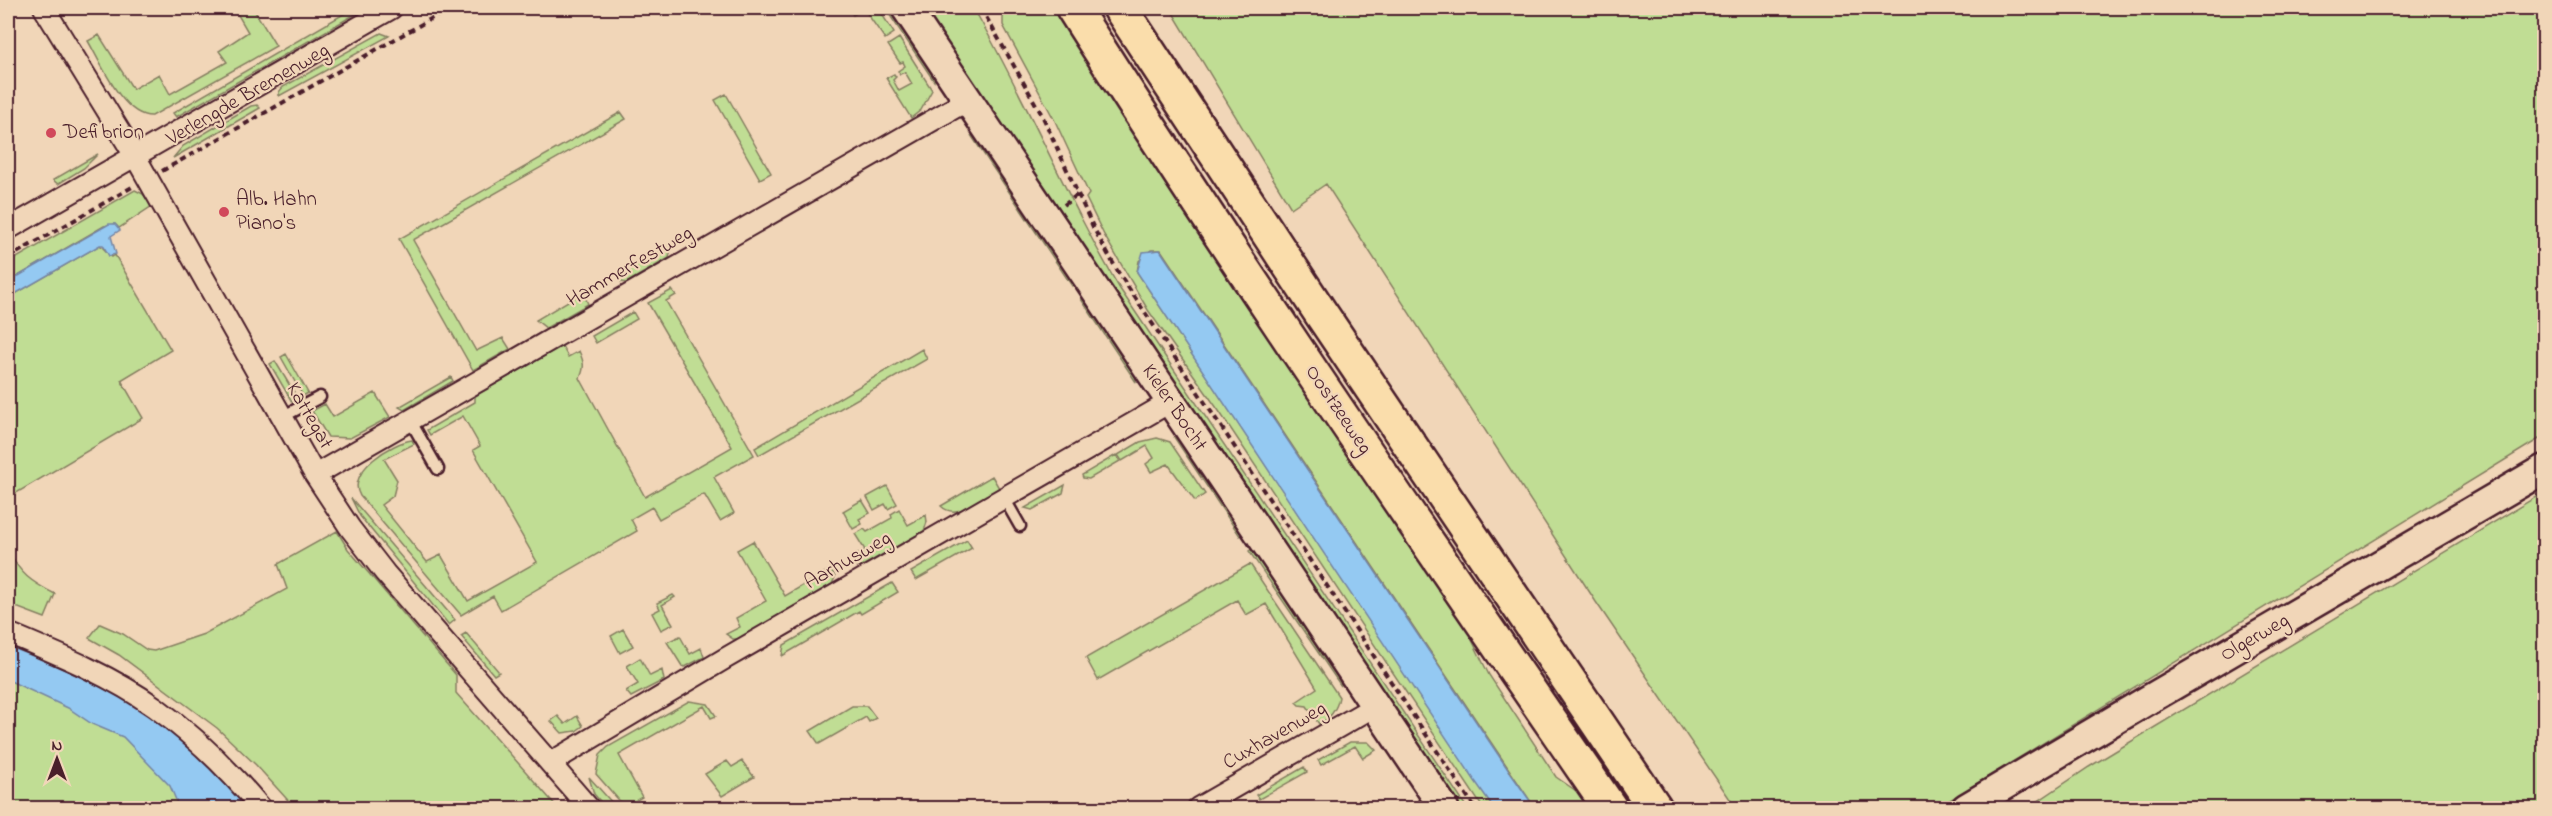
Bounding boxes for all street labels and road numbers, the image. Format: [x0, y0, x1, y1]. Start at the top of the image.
street label: Verlengde Bremenweg [160, 36, 336, 156]
street label: Hammerfestweg [561, 219, 700, 317]
street label: Kieler Bocht [1134, 358, 1214, 458]
street label: Oostzeeweg [1295, 359, 1379, 462]
street label: Kattegat [276, 377, 340, 456]
street label: Aarhusweg [799, 524, 898, 600]
street label: Olgerweg [2215, 606, 2296, 672]
street label: Cuxhavenweg [1218, 694, 1333, 780]

